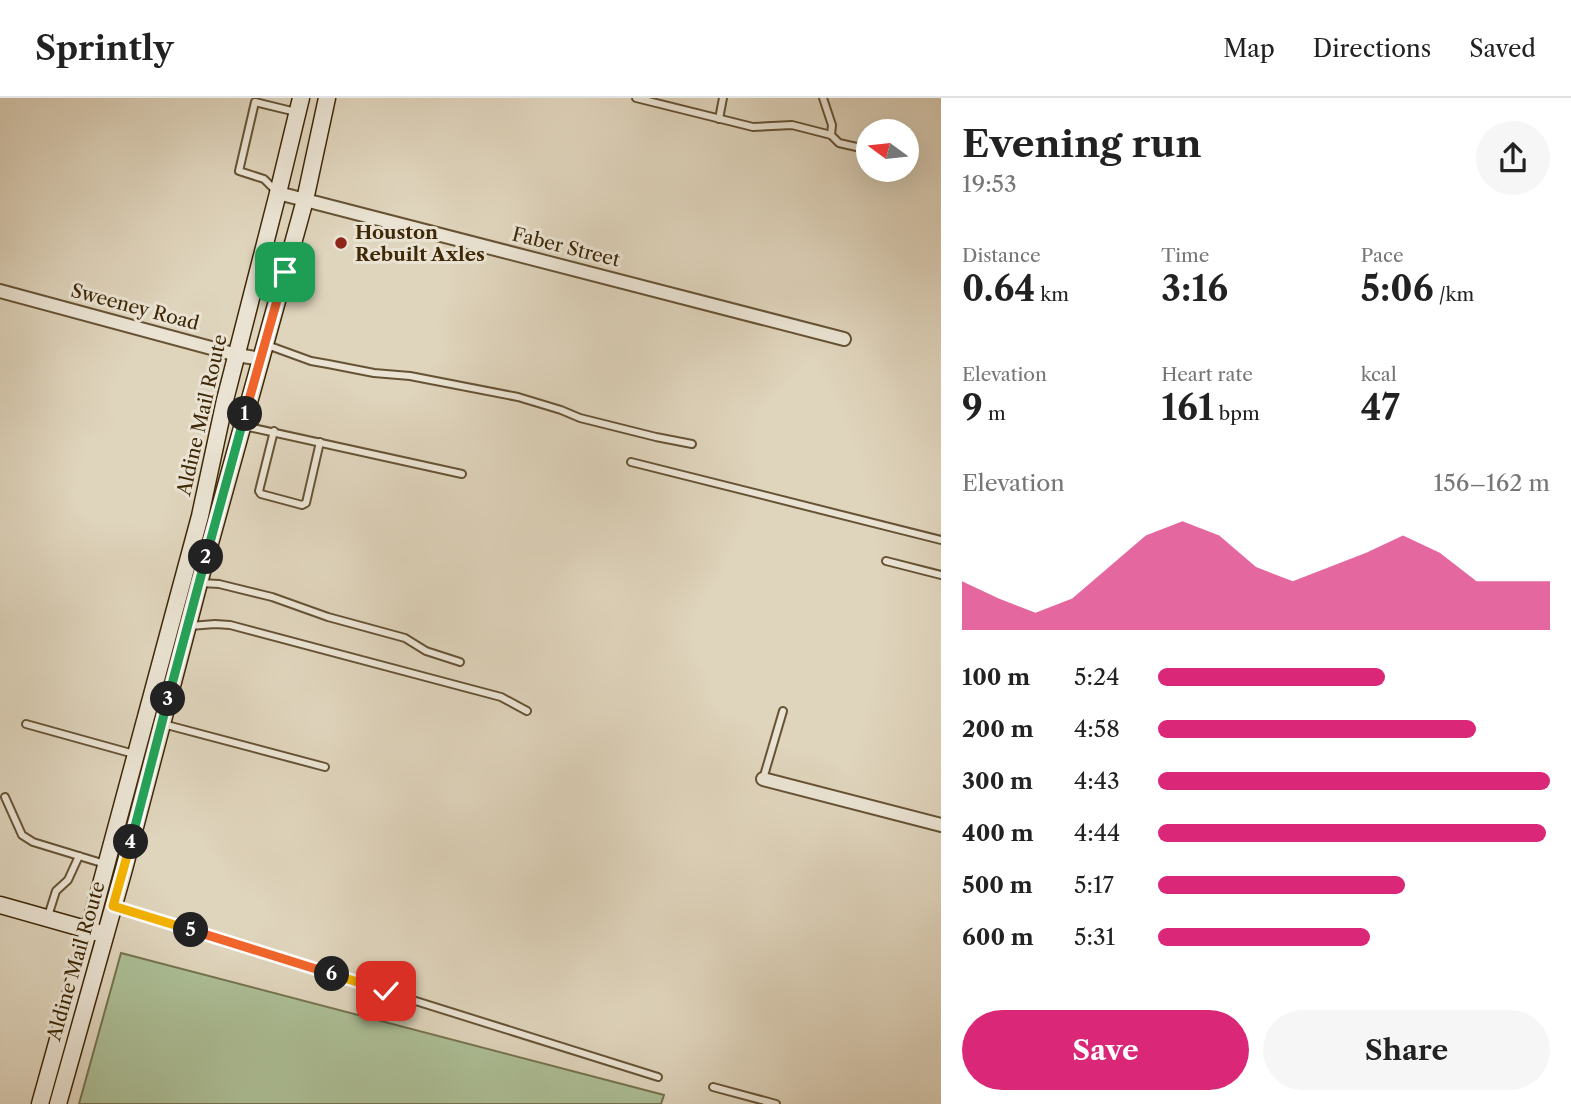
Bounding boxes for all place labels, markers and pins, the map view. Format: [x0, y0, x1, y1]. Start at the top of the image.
place label: Houston Rebuilt Axles [355, 221, 485, 266]
marker: Houston Rebuilt Axles [333, 235, 349, 251]
pin [255, 242, 315, 302]
pin: 1 [228, 396, 262, 432]
pin: 2 [188, 540, 224, 574]
pin: 3 [150, 682, 186, 716]
pin: 4 [114, 824, 148, 860]
pin: 5 [174, 912, 208, 948]
pin: 6 [314, 956, 350, 992]
pin [356, 961, 416, 1021]

